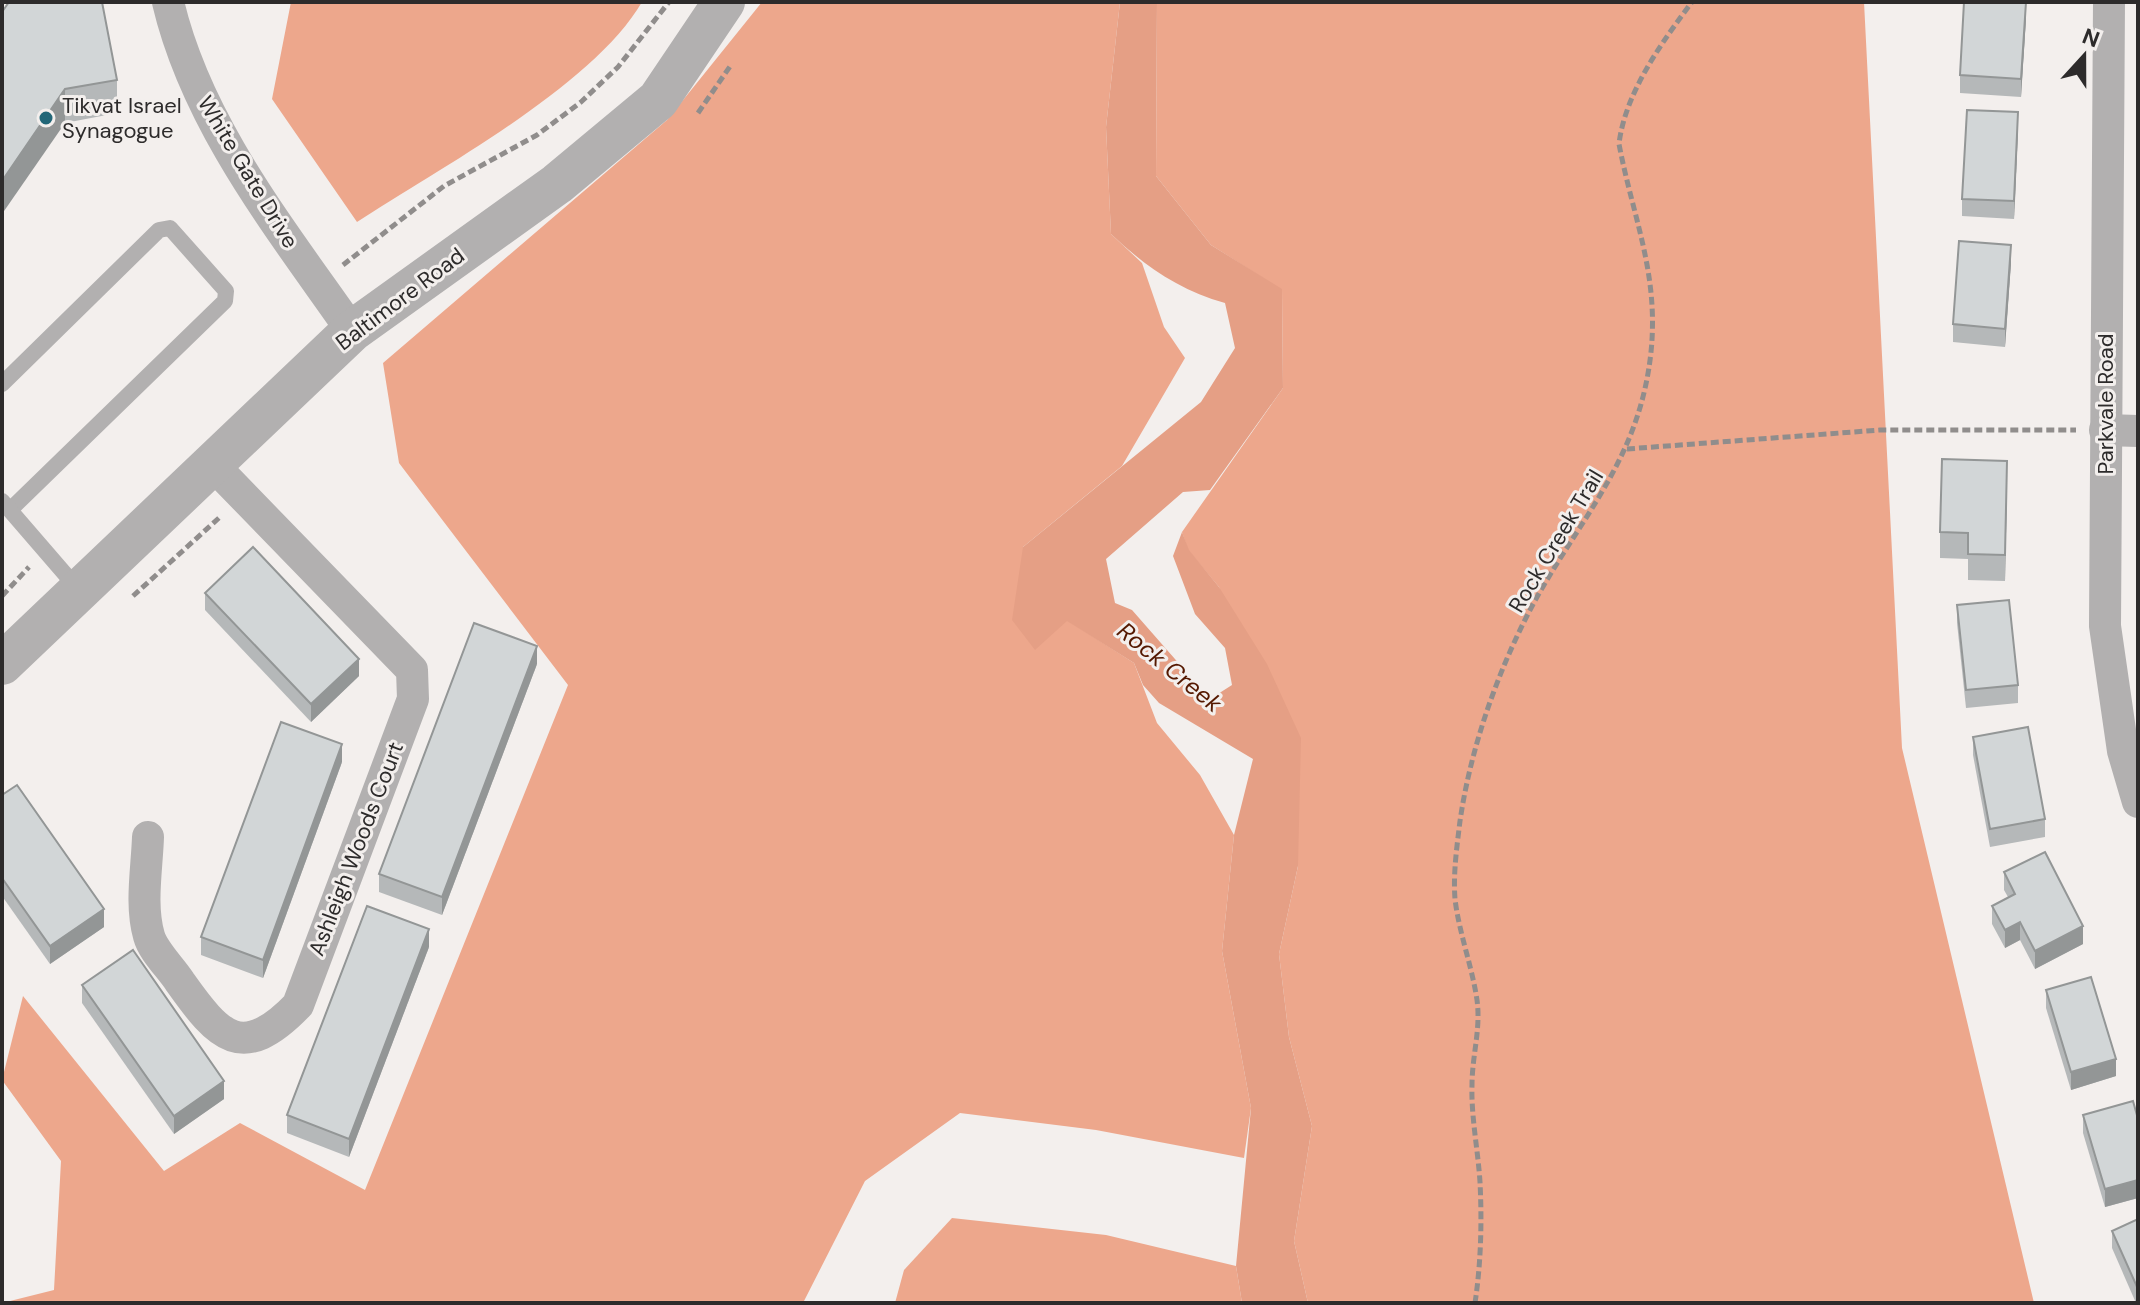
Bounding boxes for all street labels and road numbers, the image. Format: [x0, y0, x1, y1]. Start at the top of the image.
street label: White Gate Drive [191, 90, 305, 254]
street label: Baltimore Road [330, 241, 470, 357]
street label: Parkvale Road [2091, 334, 2120, 474]
street label: Rock Creek Trail [1502, 464, 1610, 618]
street label: Ashleigh Woods Court [302, 738, 410, 960]

